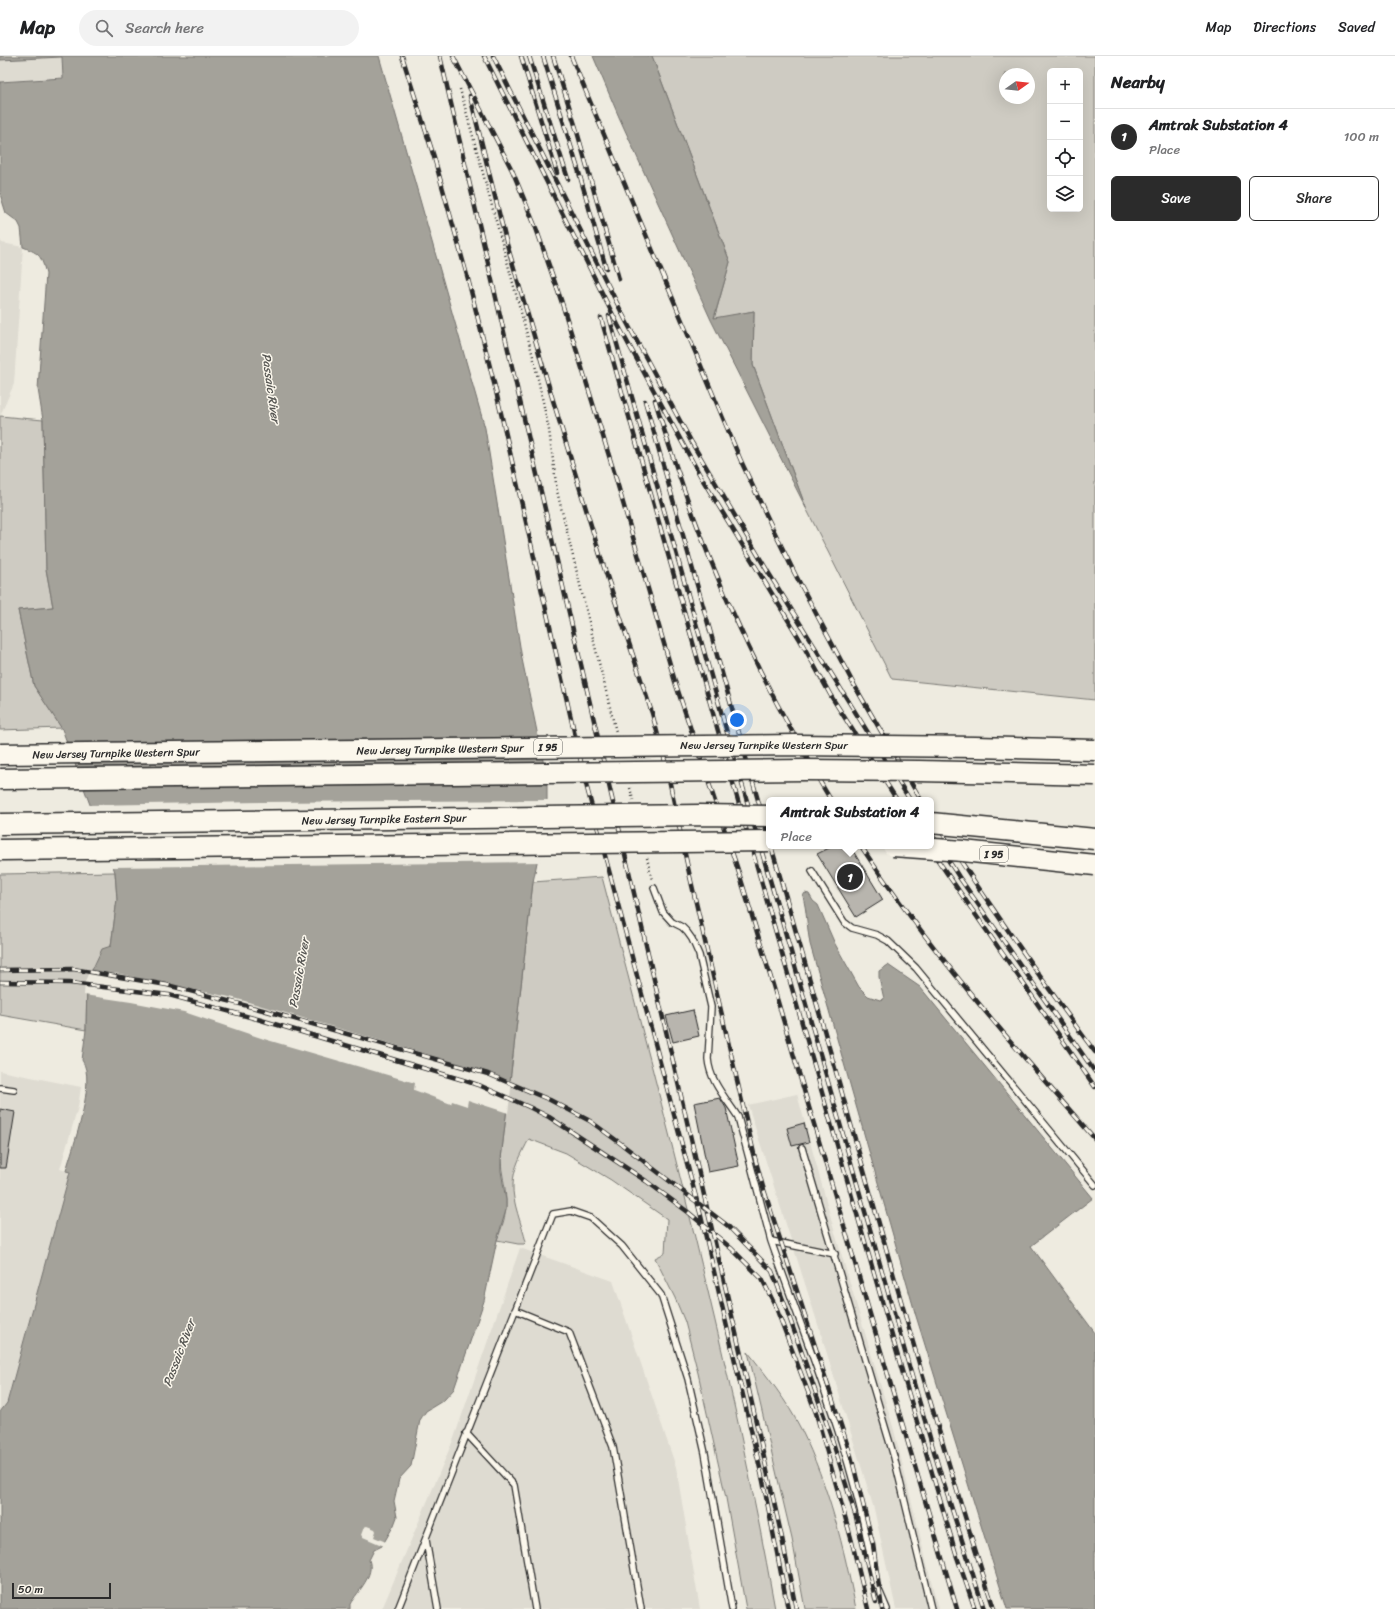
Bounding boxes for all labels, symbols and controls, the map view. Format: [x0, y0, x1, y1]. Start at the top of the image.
search box [79, 10, 359, 46]
text: Map [20, 11, 55, 44]
text: Search here [125, 15, 204, 41]
text: Map [1205, 15, 1231, 40]
text: Directions [1253, 15, 1316, 40]
text: Saved [1338, 15, 1375, 40]
icon: search [93, 17, 115, 39]
text: Nearby [1111, 67, 1165, 97]
north arrow [999, 68, 1035, 104]
map controls [1047, 68, 1083, 212]
button: + [1047, 68, 1083, 104]
button: − [1047, 104, 1083, 140]
text: Amtrak Substation 4 [1149, 112, 1288, 138]
text: 1 [1121, 125, 1127, 148]
text: 100 m [1344, 125, 1379, 148]
text: Place [1149, 138, 1180, 161]
button: locate [1047, 140, 1083, 176]
button: layers [1047, 176, 1083, 212]
button: Save [1111, 176, 1241, 221]
button: Share [1249, 176, 1379, 221]
water label: Passaic River [255, 352, 287, 426]
your location [727, 710, 747, 730]
street label: New Jersey Turnpike Western Spur [680, 736, 849, 755]
street label: New Jersey Turnpike Western Spur [356, 739, 525, 760]
road number: I 95 [534, 739, 562, 755]
street label: New Jersey Turnpike Western Spur [32, 743, 201, 764]
popup [766, 797, 934, 849]
text: Amtrak Substation 4 [781, 799, 919, 825]
street label: New Jersey Turnpike Eastern Spur [301, 809, 468, 830]
text: Place [781, 825, 812, 848]
road number: I 95 [980, 846, 1008, 862]
pin: 1 [837, 862, 863, 892]
water label: Passaic River [282, 935, 316, 1009]
water label: Passaic River [156, 1314, 203, 1390]
text: 50 m [18, 1580, 43, 1599]
scale bar [12, 1581, 111, 1600]

